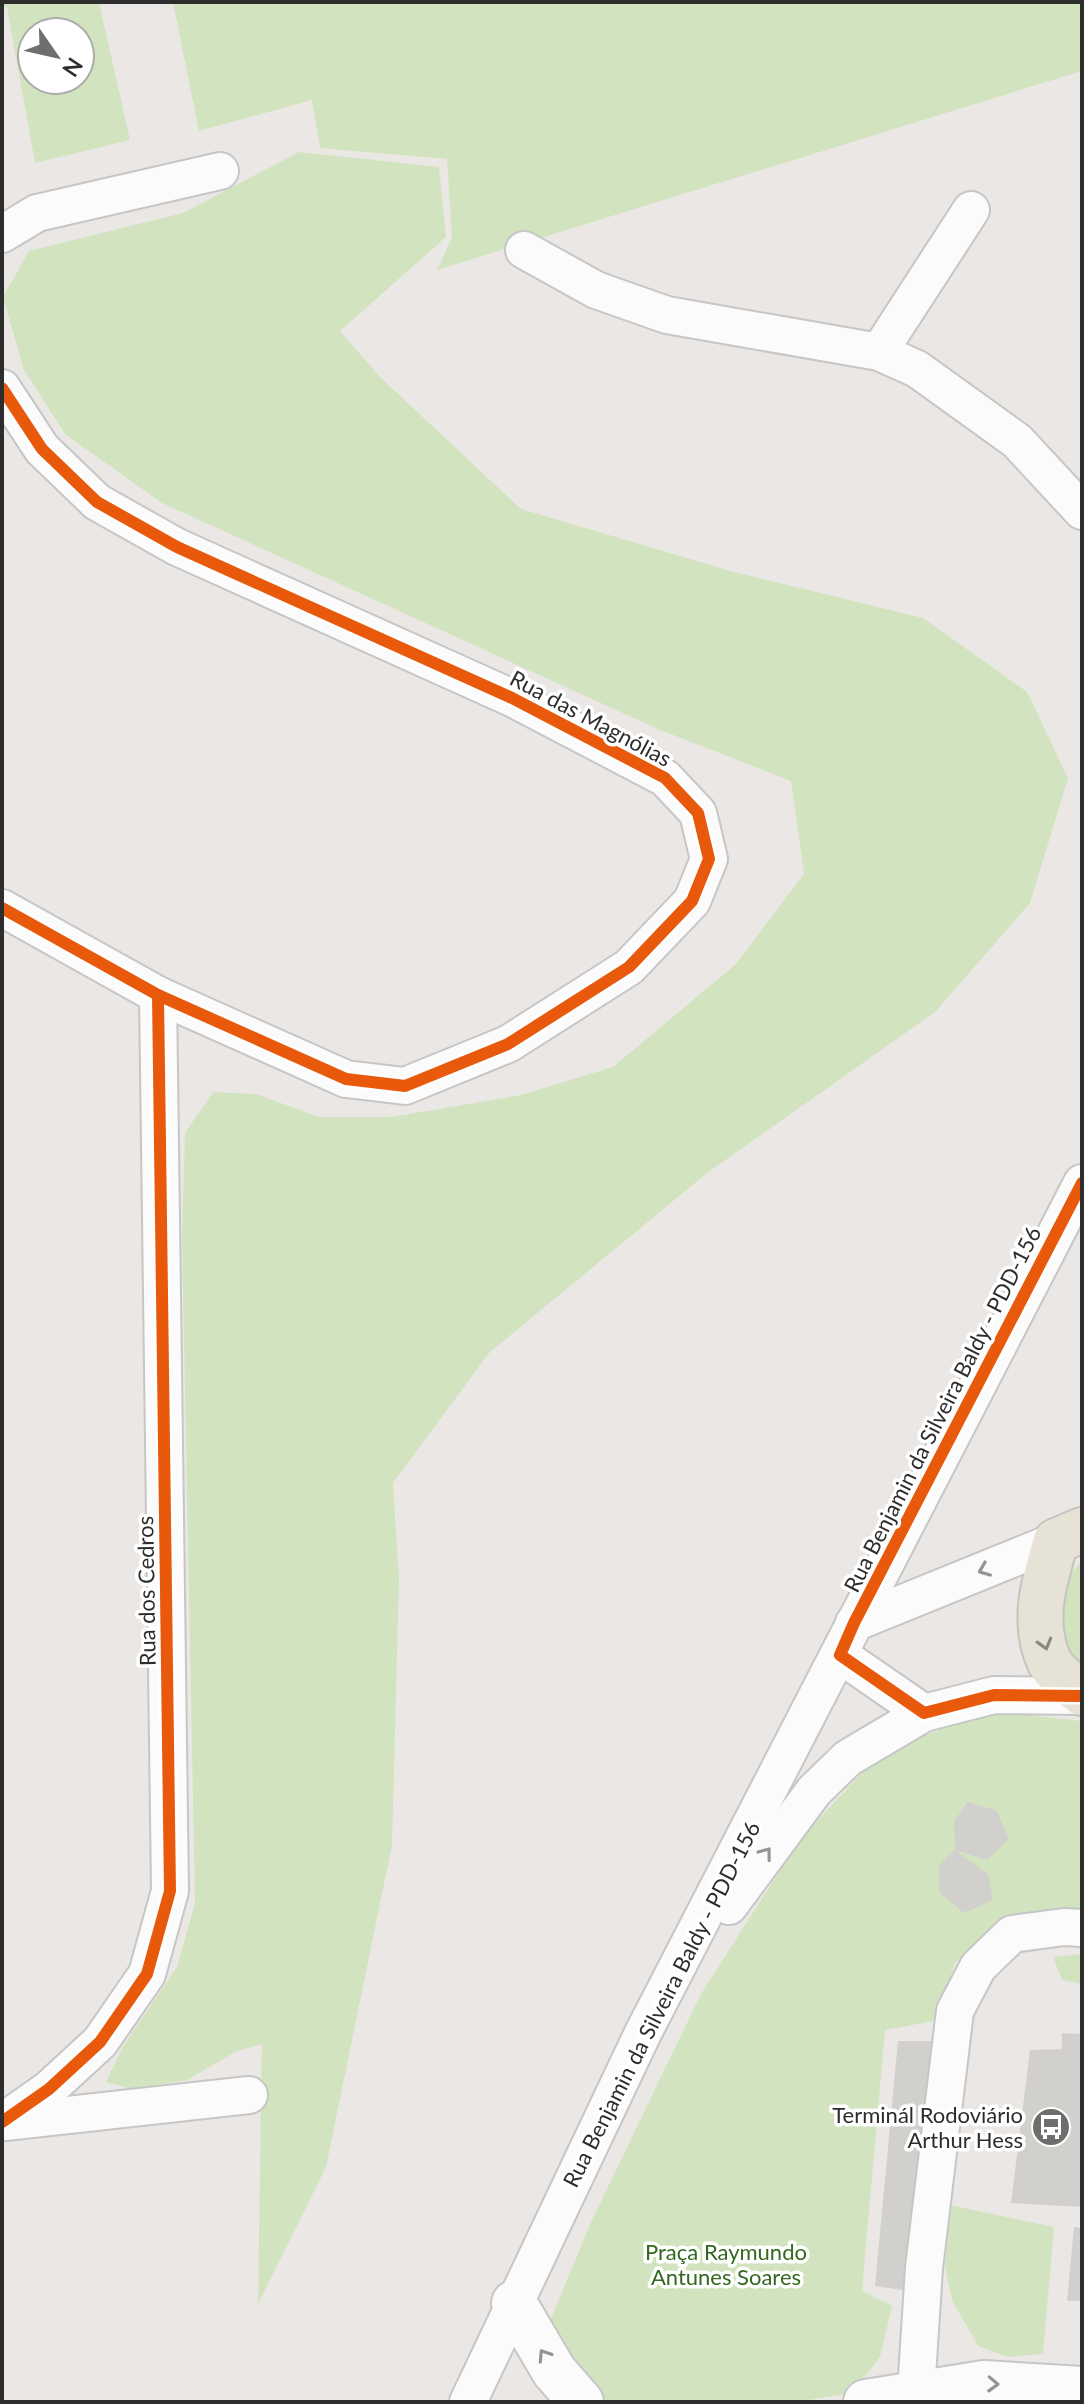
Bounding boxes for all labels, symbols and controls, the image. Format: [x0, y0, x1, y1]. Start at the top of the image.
north arrow [16, 16, 96, 96]
text: N [57, 53, 89, 82]
street label: Rua das Magnólias [506, 664, 676, 772]
street label: Rua Benjamin da Silveira Baldy - PDD-156 [838, 1222, 1046, 1596]
street label: Rua dos Cedros [131, 1516, 161, 1666]
one-way arrow [978, 1561, 992, 1577]
one-way arrow [1036, 1637, 1052, 1651]
street label: Rua Benjamin da Silveira Baldy - PDD-156 [557, 1817, 765, 2191]
one-way arrow [757, 1848, 771, 1862]
place label: Terminál Rodoviário Arthur Hess [832, 2101, 1023, 2153]
bus stop icon: Terminál Rodoviário Arthur Hess [1030, 2106, 1072, 2148]
park label: Praça Raymundo Antunes Soares [645, 2238, 807, 2290]
one-way arrow [539, 2349, 554, 2364]
one-way arrow [987, 2375, 1000, 2393]

